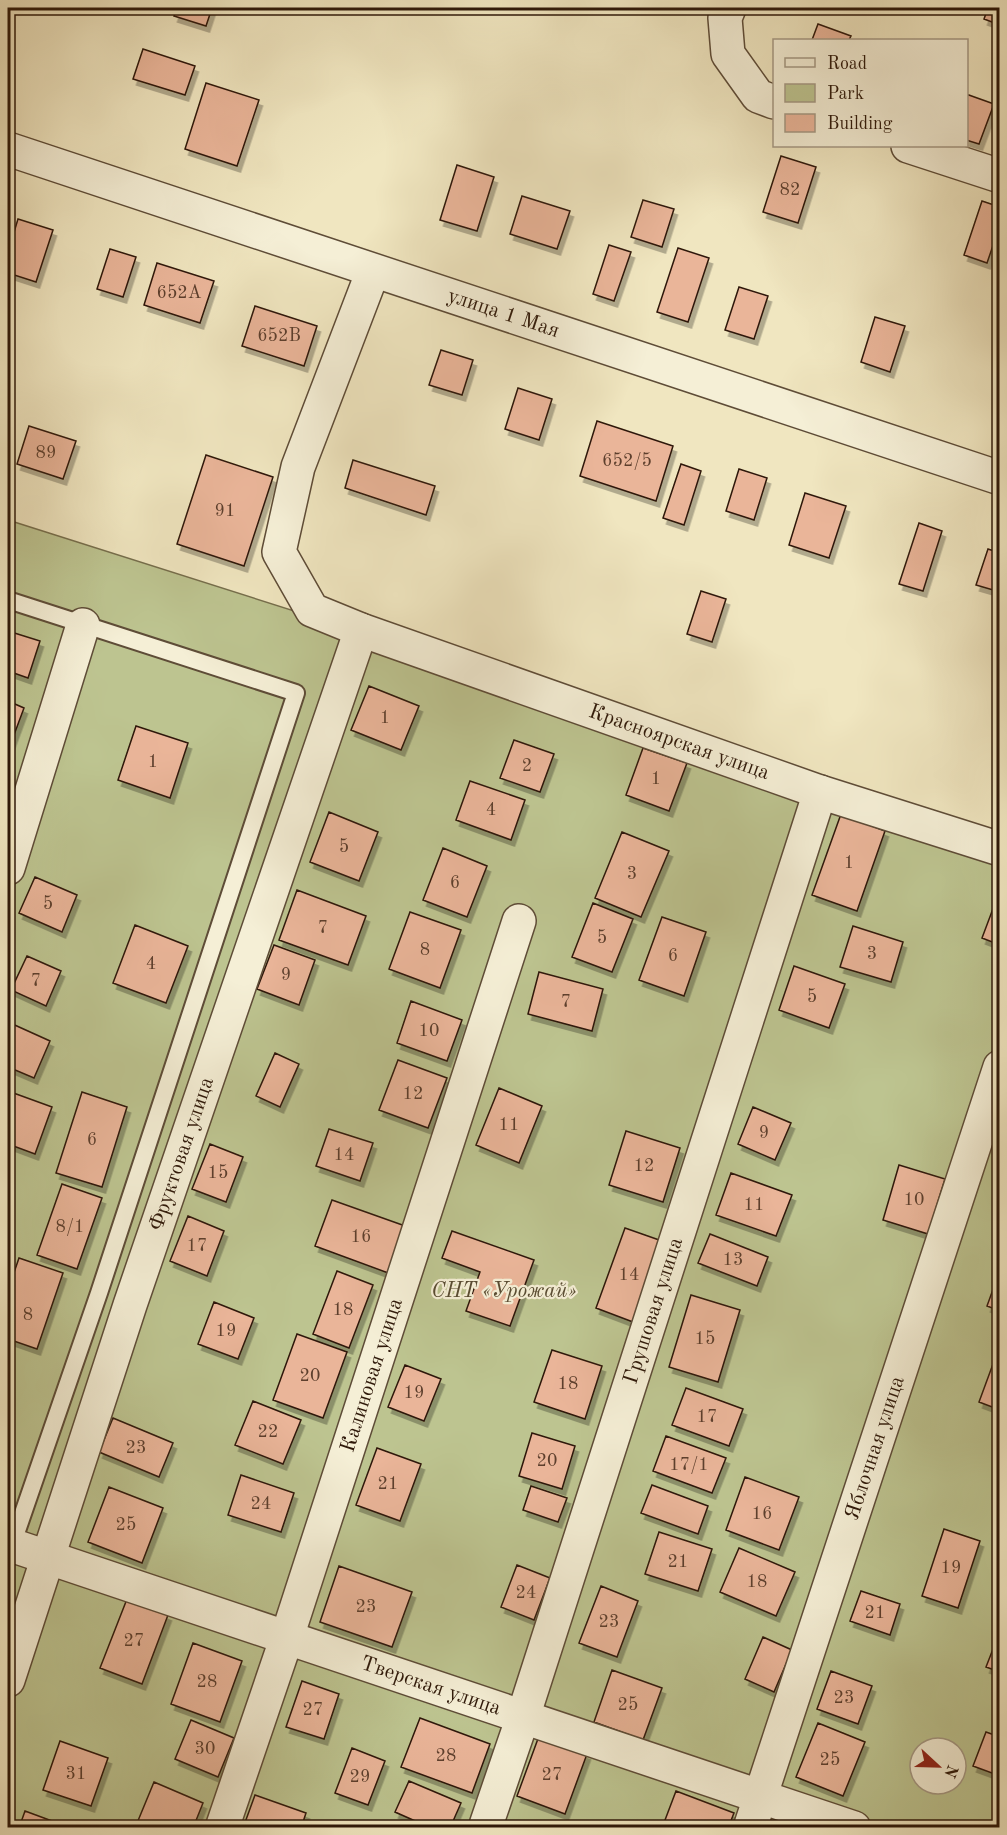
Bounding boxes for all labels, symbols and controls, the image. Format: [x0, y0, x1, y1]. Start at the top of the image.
legend [773, 39, 968, 147]
text: Road [827, 55, 867, 73]
text: Park [827, 85, 864, 103]
text: Building [827, 115, 893, 133]
house number: 82 [780, 181, 800, 199]
house number: 652А [156, 284, 202, 302]
street label: улица 1 Мая [445, 285, 562, 342]
house number: 652В [257, 327, 301, 345]
house number: 89 [36, 444, 56, 462]
house number: 652/5 [602, 452, 652, 470]
house number: 91 [215, 502, 235, 520]
street label: Красноярская улица [586, 701, 772, 784]
house number: 1 [380, 709, 390, 727]
house number: 1 [148, 753, 158, 771]
house number: 2 [522, 757, 532, 775]
house number: 1 [651, 770, 661, 788]
house number: 4 [486, 801, 496, 819]
house number: 5 [339, 838, 349, 856]
house number: 1 [844, 854, 854, 872]
house number: 3 [627, 865, 637, 883]
house number: 6 [450, 874, 460, 892]
house number: 5 [43, 895, 53, 913]
house number: 7 [318, 919, 328, 937]
house number: 5 [597, 929, 607, 947]
house number: 8 [420, 941, 430, 959]
house number: 3 [867, 945, 877, 963]
house number: 6 [668, 947, 678, 965]
house number: 4 [146, 955, 156, 973]
house number: 9 [281, 966, 291, 984]
house number: 7 [31, 972, 41, 990]
house number: 5 [807, 988, 817, 1006]
house number: 7 [561, 993, 571, 1011]
house number: 10 [419, 1022, 439, 1040]
street label: Фруктовая улица [146, 1074, 218, 1234]
house number: 12 [403, 1085, 423, 1103]
house number: 11 [499, 1116, 519, 1134]
house number: 9 [759, 1124, 769, 1142]
house number: 6 [87, 1131, 97, 1149]
house number: 14 [334, 1146, 354, 1164]
house number: 12 [634, 1157, 654, 1175]
house number: 15 [208, 1164, 228, 1182]
house number: 10 [904, 1191, 924, 1209]
house number: 11 [744, 1196, 764, 1214]
house number: 8/1 [56, 1218, 84, 1236]
house number: 16 [351, 1228, 371, 1246]
street label: Грушовая улица [620, 1235, 687, 1387]
house number: 17 [187, 1237, 207, 1255]
house number: 13 [723, 1251, 743, 1269]
house number: 14 [619, 1266, 639, 1284]
park label: СНТ «Урожай» [431, 1281, 577, 1302]
street label: Калиновая улица [337, 1296, 407, 1455]
house number: 18 [333, 1301, 353, 1319]
house number: 8 [23, 1306, 33, 1324]
house number: 19 [216, 1322, 236, 1340]
house number: 15 [695, 1330, 715, 1348]
house number: 20 [300, 1367, 320, 1385]
street label: Яблочная улица [841, 1373, 908, 1523]
house number: 18 [558, 1375, 578, 1393]
house number: 19 [404, 1384, 424, 1402]
house number: 17 [697, 1408, 717, 1426]
house number: 22 [258, 1423, 278, 1441]
house number: 23 [126, 1439, 146, 1457]
house number: 20 [537, 1452, 557, 1470]
house number: 17/1 [669, 1456, 709, 1474]
house number: 21 [378, 1475, 398, 1493]
house number: 24 [251, 1495, 271, 1513]
house number: 16 [752, 1505, 772, 1523]
house number: 25 [116, 1516, 136, 1534]
house number: 21 [668, 1553, 688, 1571]
house number: 19 [941, 1559, 961, 1577]
house number: 18 [747, 1573, 767, 1591]
house number: 24 [516, 1584, 536, 1602]
house number: 23 [356, 1598, 376, 1616]
house number: 21 [865, 1604, 885, 1622]
house number: 23 [599, 1613, 619, 1631]
house number: 27 [124, 1632, 144, 1650]
street label: Тверская улица [358, 1653, 504, 1719]
house number: 28 [197, 1673, 217, 1691]
house number: 23 [834, 1689, 854, 1707]
house number: 25 [618, 1696, 638, 1714]
house number: 27 [303, 1701, 323, 1719]
north arrow [908, 1736, 968, 1796]
house number: 30 [195, 1740, 215, 1758]
house number: 28 [436, 1747, 456, 1765]
house number: 25 [820, 1751, 840, 1769]
text: N [940, 1762, 960, 1780]
house number: 31 [66, 1765, 86, 1783]
house number: 27 [542, 1766, 562, 1784]
house number: 29 [350, 1768, 370, 1786]

